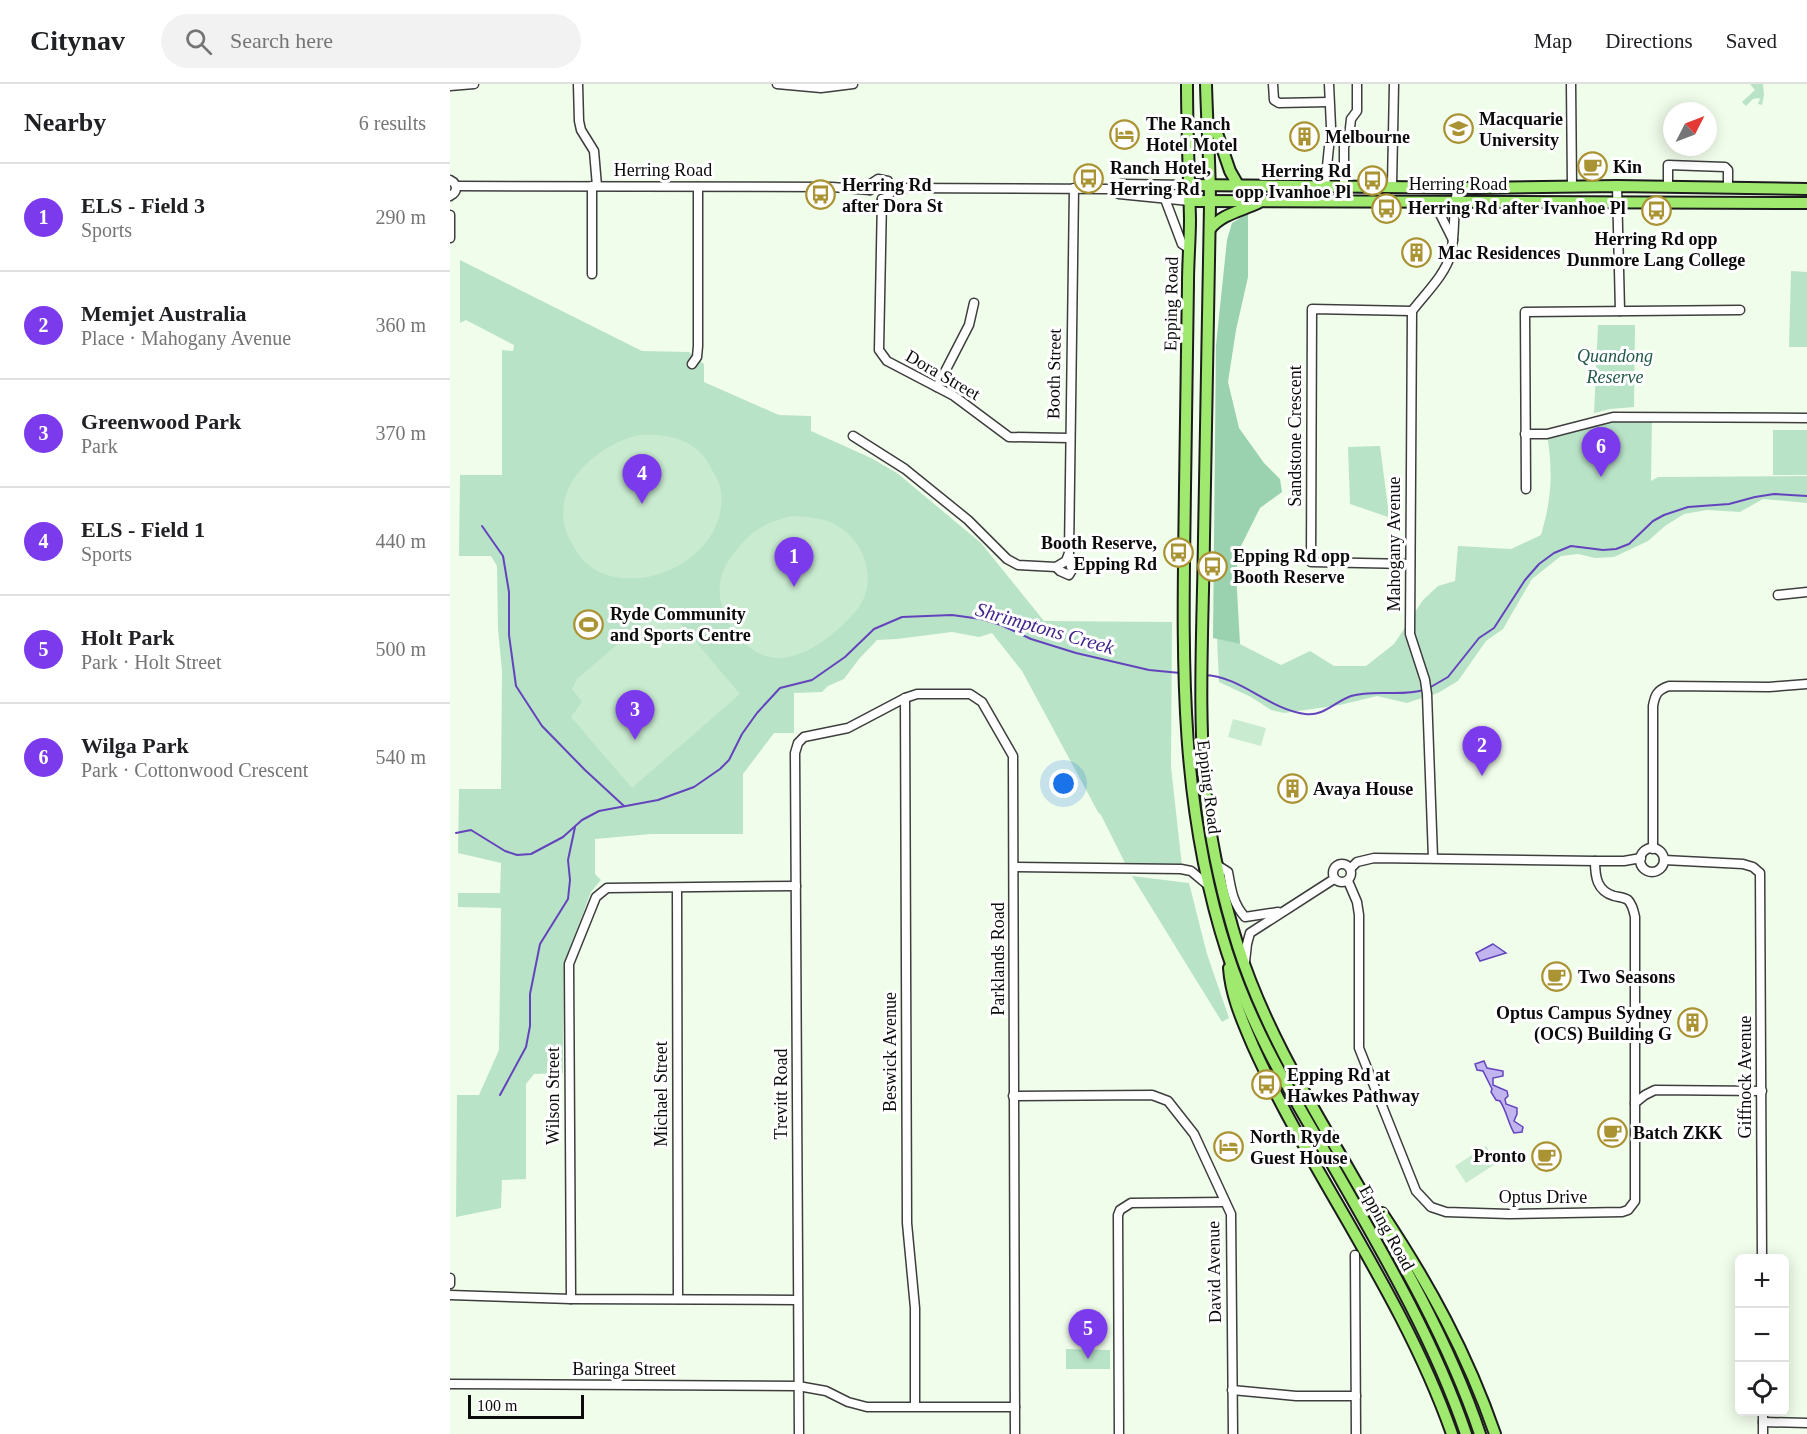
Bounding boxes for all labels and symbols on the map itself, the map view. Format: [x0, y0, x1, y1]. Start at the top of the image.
north arrow [1663, 102, 1717, 156]
place label: Macquarie University [1479, 109, 1563, 150]
school or university icon: Macquarie University [1442, 113, 1474, 145]
place label: The Ranch Hotel Motel [1146, 114, 1237, 155]
hotel icon: The Ranch Hotel Motel [1109, 118, 1141, 150]
building icon: Melbourne [1288, 121, 1320, 153]
place label: Melbourne [1325, 127, 1410, 147]
cafe icon: Kin [1576, 151, 1608, 183]
place label: Kin [1613, 157, 1642, 177]
place label: Ranch Hotel, Herring Rd [1110, 158, 1211, 199]
street label: Herring Road [614, 160, 712, 180]
place label: Herring Rd opp Ivanhoe Pl [1235, 161, 1351, 202]
bus stop icon: Ranch Hotel, Herring Rd [1073, 162, 1105, 194]
bus stop icon: Herring Rd opp Ivanhoe Pl [1356, 165, 1388, 197]
street label: Herring Road [1409, 174, 1507, 194]
place label: Herring Rd after Dora St [842, 175, 943, 216]
bus stop icon: Herring Rd after Dora St [805, 179, 837, 211]
bus stop icon: Herring Rd after Ivanhoe Pl [1371, 192, 1403, 224]
bus stop icon: Herring Rd opp Dunmore Lang College [1640, 194, 1672, 226]
place label: Herring Rd after Ivanhoe Pl [1408, 198, 1626, 218]
place label: Herring Rd opp Dunmore Lang College [1567, 229, 1745, 270]
building icon: Mac Residences [1401, 237, 1433, 269]
place label: Mac Residences [1438, 243, 1560, 263]
street label: Epping Road [1160, 257, 1182, 351]
street label: Booth Street [1043, 329, 1065, 419]
street label: Dora Street [902, 346, 984, 404]
park label: Quandong Reserve [1577, 346, 1653, 387]
street label: Sandstone Crescent [1285, 365, 1305, 507]
pin: 6 [1582, 428, 1620, 477]
pin: 4 [622, 454, 662, 504]
street label: Mahogany Avenue [1384, 476, 1404, 612]
place label: Booth Reserve, Epping Rd [1041, 533, 1157, 574]
bus stop icon: Booth Reserve, Epping Rd [1162, 537, 1194, 569]
pin: 1 [774, 538, 814, 587]
place label: Epping Rd opp Booth Reserve [1233, 546, 1350, 587]
bus stop icon: Epping Rd opp Booth Reserve [1196, 550, 1228, 582]
water label: Shrimptons Creek [973, 598, 1118, 660]
place label: Ryde Community and Sports Centre [610, 604, 751, 645]
sports icon: Ryde Community and Sports Centre [573, 608, 605, 640]
pin: 3 [616, 690, 654, 740]
pin: 2 [1462, 726, 1502, 776]
street label: Epping Road [1193, 739, 1225, 835]
your location [1049, 769, 1078, 798]
building icon: Avaya House [1276, 773, 1308, 805]
place label: Avaya House [1313, 779, 1413, 799]
street label: Parklands Road [988, 902, 1008, 1016]
cafe icon: Two Seasons [1541, 961, 1573, 993]
place label: Two Seasons [1578, 967, 1675, 987]
street label: Beswick Avenue [880, 992, 900, 1112]
place label: Optus Campus Sydney (OCS) Building G [1496, 1003, 1672, 1045]
building icon: Optus Campus Sydney (OCS) Building G [1677, 1007, 1709, 1039]
street label: Giffnock Avenue [1735, 1016, 1755, 1138]
street label: Michael Street [651, 1041, 671, 1147]
street label: Wilson Street [543, 1047, 563, 1145]
street label: Trevitt Road [771, 1049, 791, 1139]
place label: Epping Rd at Hawkes Pathway [1287, 1065, 1420, 1106]
bus stop icon: Epping Rd at Hawkes Pathway [1250, 1069, 1282, 1101]
cafe icon: Batch ZKK [1596, 1117, 1628, 1149]
place label: Batch ZKK [1633, 1123, 1723, 1143]
place label: North Ryde Guest House [1250, 1127, 1348, 1168]
hotel icon: North Ryde Guest House [1213, 1131, 1245, 1163]
cafe icon: Pronto [1531, 1140, 1563, 1172]
place label: Pronto [1473, 1146, 1526, 1166]
street label: Epping Road [1355, 1182, 1419, 1274]
street label: Optus Drive [1499, 1187, 1587, 1207]
street label: David Avenue [1203, 1221, 1225, 1323]
pin: 5 [1068, 1310, 1108, 1359]
street label: Baringa Street [572, 1359, 676, 1379]
scale bar [468, 1392, 584, 1420]

